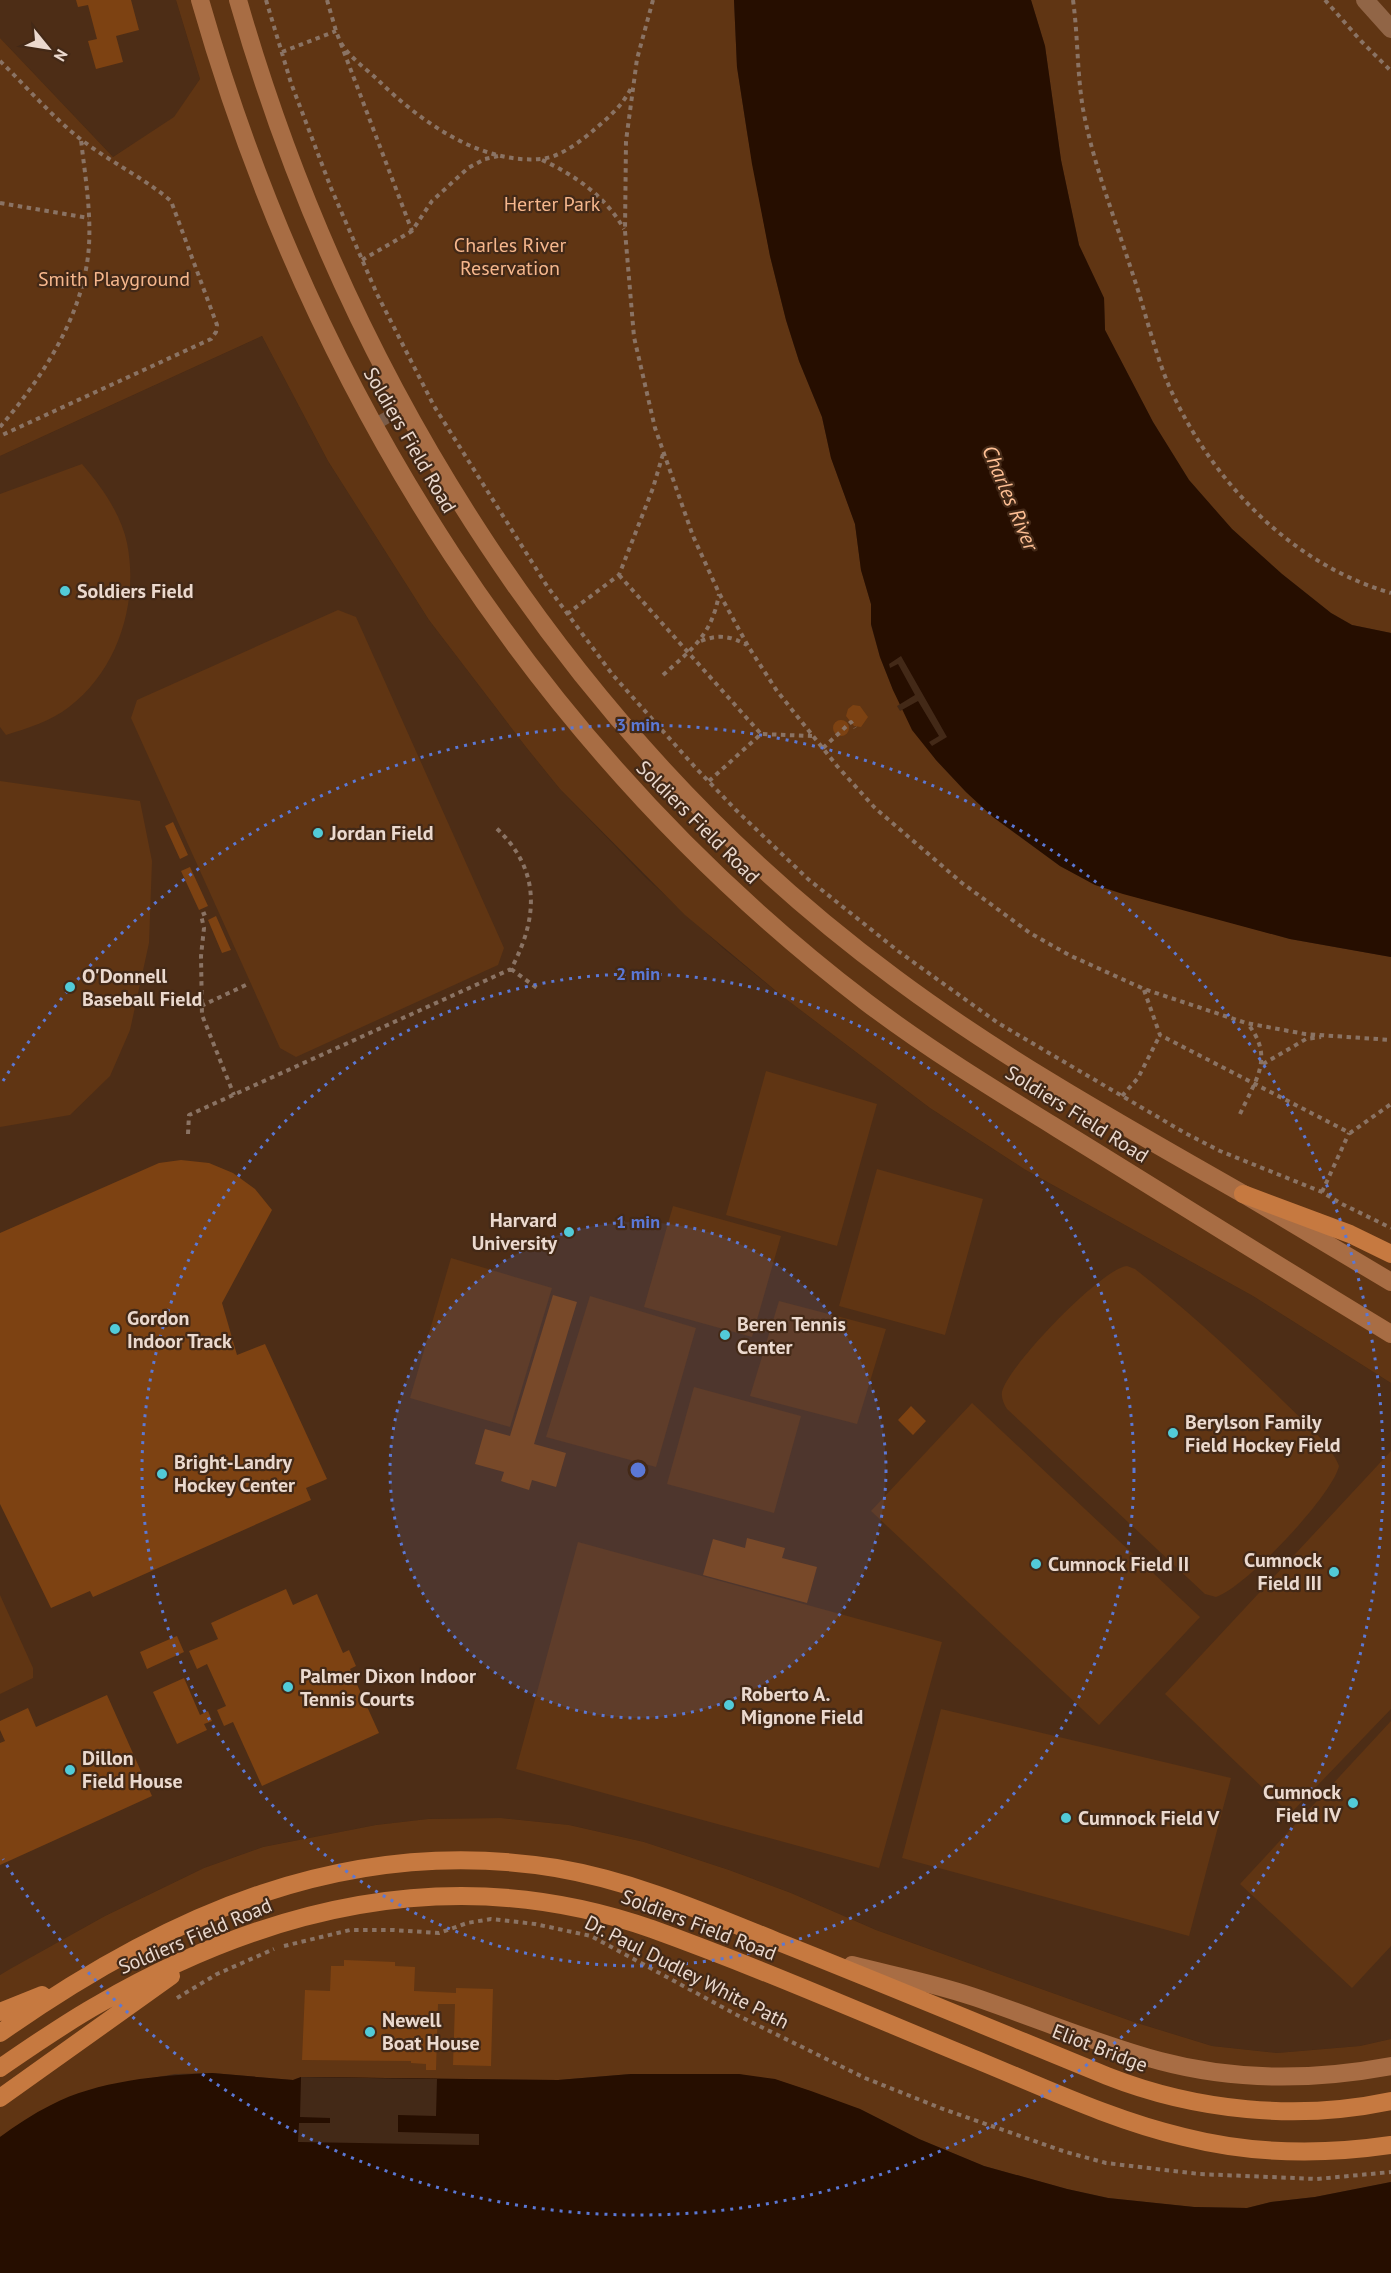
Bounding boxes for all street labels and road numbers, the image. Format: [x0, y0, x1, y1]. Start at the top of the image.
street label: Soldiers Field Road [358, 362, 462, 518]
street label: Soldiers Field Road [631, 755, 765, 889]
street label: Soldiers Field Road [1000, 1059, 1154, 1169]
street label: Soldiers Field Road [618, 1883, 780, 1967]
street label: Soldiers Field Road [114, 1892, 276, 1980]
street label: Dr. Paul Dudley White Path [580, 1909, 794, 2035]
street label: Eliot Bridge [1049, 2018, 1151, 2078]

